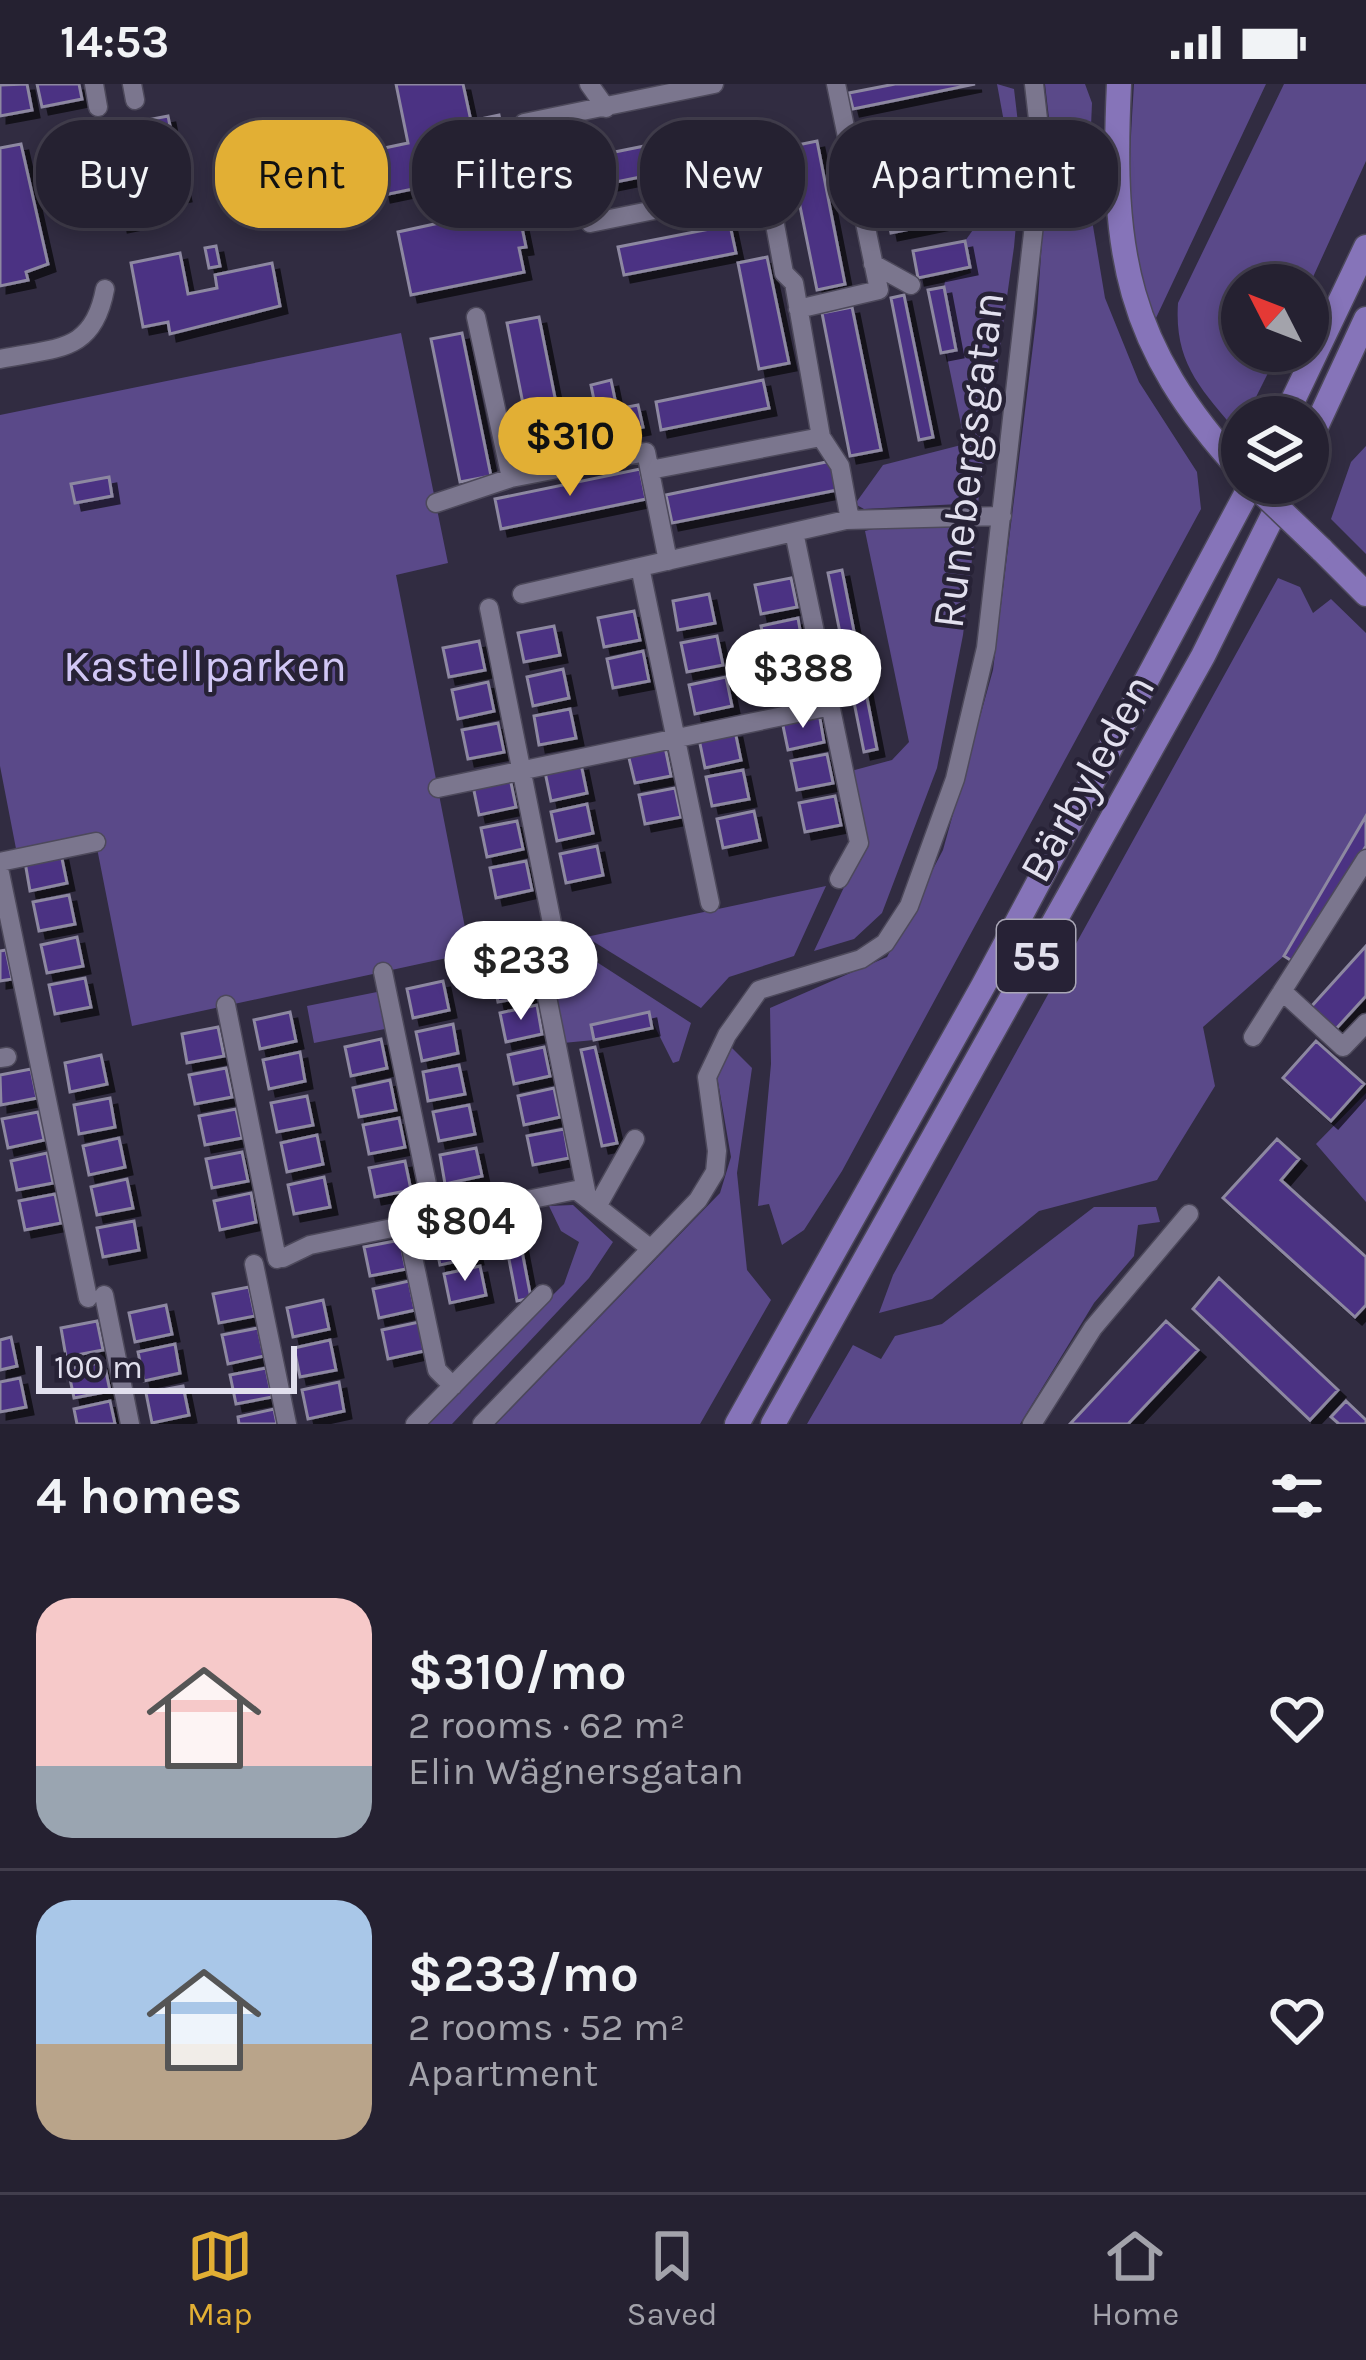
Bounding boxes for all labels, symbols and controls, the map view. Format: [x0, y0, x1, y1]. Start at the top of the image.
text: 14:53 [60, 16, 169, 68]
chip: Buy [36, 120, 191, 228]
chip: Rent [215, 120, 388, 228]
chip: Filters [412, 120, 616, 228]
chip: New [640, 120, 805, 228]
chip: Apartment [829, 120, 1118, 228]
north arrow [1221, 264, 1329, 372]
map controls [1221, 264, 1329, 504]
street label: Runebergsgatan [922, 289, 1015, 631]
button: layers [1221, 396, 1329, 504]
pin: $310 [499, 397, 641, 499]
text: $310 [525, 413, 615, 459]
pin: $388 [732, 629, 874, 731]
park label: Kastellparken [63, 640, 347, 692]
text: $388 [752, 645, 854, 691]
street label: Bärbyleden [1009, 665, 1166, 891]
road number: 55 [997, 920, 1075, 992]
pin: $233 [450, 921, 592, 1023]
text: $233 [472, 937, 570, 983]
pin: $804 [394, 1182, 536, 1284]
text: $804 [415, 1198, 515, 1244]
scale bar [36, 1340, 297, 1393]
text: 100 m [54, 1348, 143, 1386]
icon: filters [1264, 1463, 1330, 1529]
text: 4 homes [36, 1466, 242, 1526]
text: $310/mo [408, 1642, 627, 1702]
icon: home [132, 1646, 276, 1790]
icon: heart [1264, 1685, 1330, 1751]
text: 2 rooms · 62 m² [408, 1702, 685, 1748]
text: Elin Wägnersgatan [408, 1748, 744, 1794]
text: $233/mo [408, 1944, 639, 2004]
icon: home [132, 1948, 276, 2092]
icon: heart [1264, 1987, 1330, 2053]
text: 2 rooms · 52 m² [408, 2004, 685, 2050]
text: Apartment [408, 2050, 598, 2096]
tab: Map [187, 2223, 253, 2333]
tab: Saved [626, 2223, 718, 2333]
tab: Home [1091, 2223, 1179, 2333]

